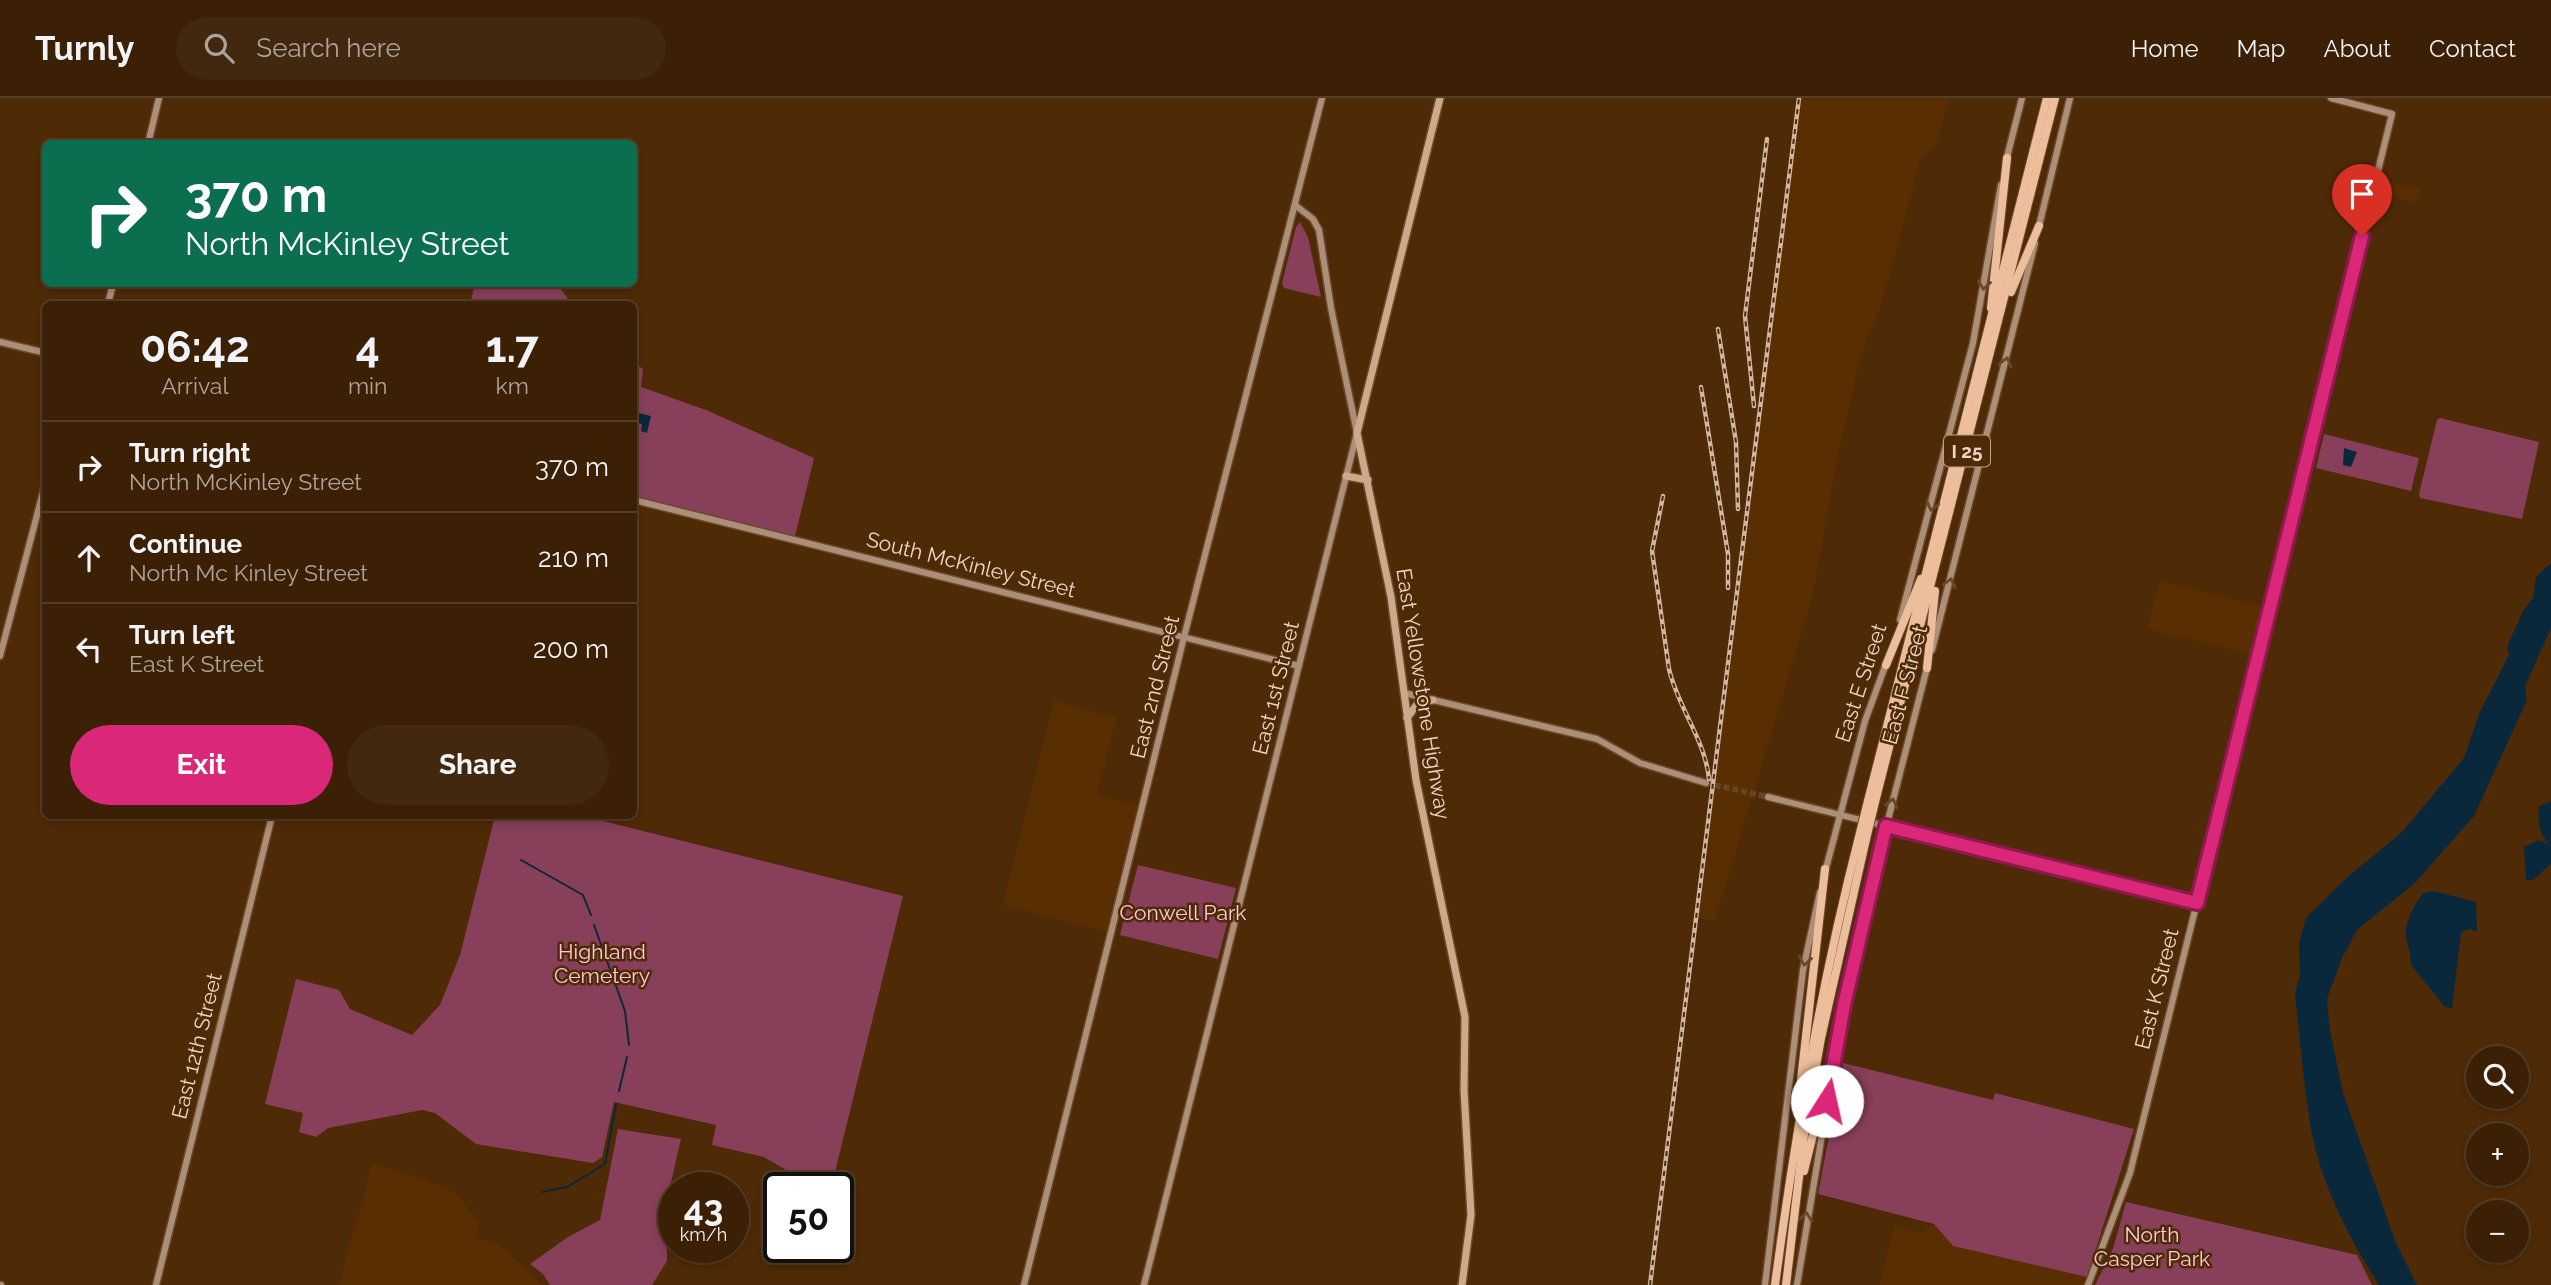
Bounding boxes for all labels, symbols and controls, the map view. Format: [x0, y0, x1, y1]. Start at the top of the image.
search box [176, 17, 666, 80]
text: Turnly [35, 29, 134, 68]
icon: search [200, 29, 238, 67]
text: Search here [256, 33, 401, 63]
text: Home [2131, 34, 2199, 63]
text: Map [2237, 34, 2285, 63]
text: About [2323, 34, 2391, 63]
text: Contact [2429, 34, 2516, 63]
pin [2332, 164, 2392, 236]
text: 370 m [185, 166, 327, 223]
icon: right [70, 168, 161, 259]
icon: arrive [2343, 175, 2381, 213]
text: North McKinley Street [185, 225, 509, 262]
one-way arrow [1976, 279, 1991, 290]
text: 06:42 [140, 323, 250, 372]
text: 4 [356, 323, 380, 372]
text: 1.7 [486, 323, 539, 372]
one-way arrow [1998, 356, 2012, 368]
text: Arrival [161, 372, 229, 399]
text: min [348, 372, 387, 399]
text: km [496, 372, 529, 399]
road number: I 25 [1944, 436, 1990, 466]
text: Turn right [129, 438, 250, 468]
icon: right [70, 448, 108, 486]
text: 370 m [535, 452, 609, 482]
text: North McKinley Street [129, 468, 362, 495]
one-way arrow [1926, 500, 1940, 512]
street label: South McKinley Street [864, 526, 1078, 603]
text: Continue [129, 529, 242, 559]
icon: ahead [70, 539, 108, 577]
text: 210 m [538, 543, 609, 573]
text: North Mc Kinley Street [129, 559, 368, 586]
street label: East Yellowstone Highway [1391, 566, 1456, 821]
one-way arrow [1942, 577, 1956, 589]
street label: East 2nd Street [1125, 613, 1184, 761]
street label: East 1st Street [1247, 619, 1304, 757]
text: Turn left [129, 620, 235, 650]
street label: East E Street [1830, 620, 1891, 745]
street label: East F Street [1877, 623, 1932, 747]
icon: left [70, 630, 108, 668]
text: 200 m [533, 634, 609, 664]
text: East K Street [129, 650, 264, 677]
button: Exit [70, 725, 333, 805]
button: Share [347, 725, 609, 805]
one-way arrow [1884, 797, 1898, 809]
park label: Conwell Park [1120, 900, 1246, 925]
street label: East K Street [2129, 926, 2184, 1052]
park label: Highland Cemetery [554, 939, 650, 988]
one-way arrow [1798, 955, 1813, 967]
street label: East 12th Street [166, 970, 227, 1121]
map controls [2466, 1046, 2529, 1263]
button: search [2466, 1046, 2529, 1109]
position arrow [1790, 1064, 1864, 1138]
button: + [2466, 1123, 2529, 1186]
speed limit sign: 50 [763, 1172, 854, 1263]
text: 43 [684, 1188, 723, 1229]
button: − [2466, 1200, 2529, 1263]
one-way arrow [1799, 1212, 1814, 1223]
park label: North Casper Park [2094, 1222, 2210, 1271]
text: km/h [680, 1224, 727, 1245]

